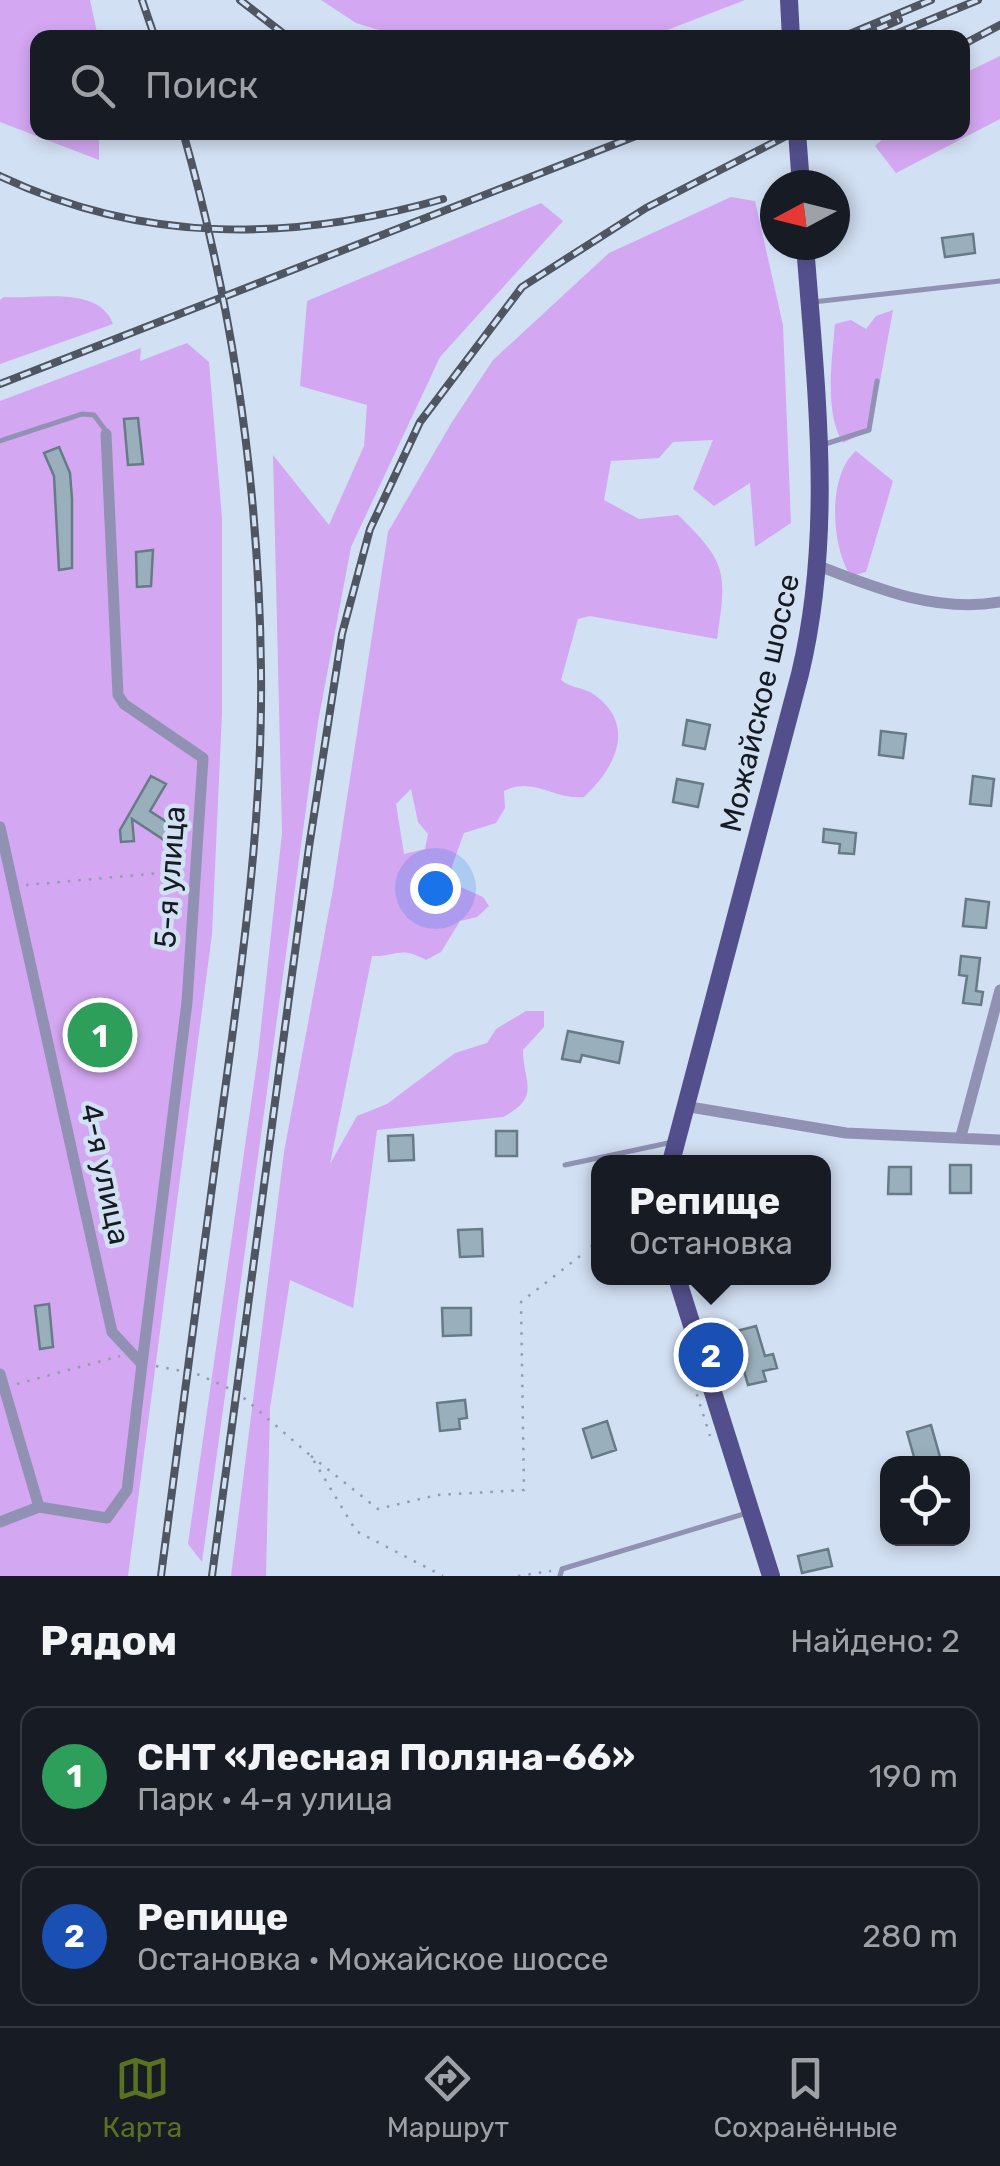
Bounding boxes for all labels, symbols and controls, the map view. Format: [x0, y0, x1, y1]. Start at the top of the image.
search box [30, 30, 970, 140]
icon: search [65, 58, 120, 113]
text: Поиск [145, 62, 258, 108]
north arrow [760, 170, 850, 260]
street label: Можайское шоссе [713, 570, 807, 836]
street label: 5-я улица [147, 805, 193, 949]
your location [410, 863, 461, 914]
pin: 1 [68, 998, 132, 1072]
street label: 4-я улица [73, 1100, 137, 1248]
popup [591, 1155, 831, 1285]
text: Репище [629, 1178, 780, 1224]
text: Остановка [629, 1224, 793, 1262]
pin: 2 [678, 1318, 744, 1392]
map controls [880, 1456, 970, 1546]
button: locate [880, 1456, 970, 1546]
text: Рядом [40, 1616, 177, 1666]
text: Найдено: 2 [790, 1622, 960, 1660]
text: СНТ «Лесная Поляна-66» [137, 1734, 635, 1780]
text: 1 [67, 1757, 82, 1795]
text: 190 m [869, 1757, 958, 1795]
text: Парк · 4-я улица [137, 1780, 393, 1818]
text: Репище [137, 1894, 288, 1940]
text: 2 [64, 1917, 85, 1955]
text: 280 m [862, 1917, 958, 1955]
text: Остановка · Можайское шоссе [137, 1940, 609, 1978]
tab: Карта [102, 2051, 182, 2144]
tab: Маршрут [387, 2051, 509, 2144]
tab: Сохранённые [713, 2051, 898, 2144]

